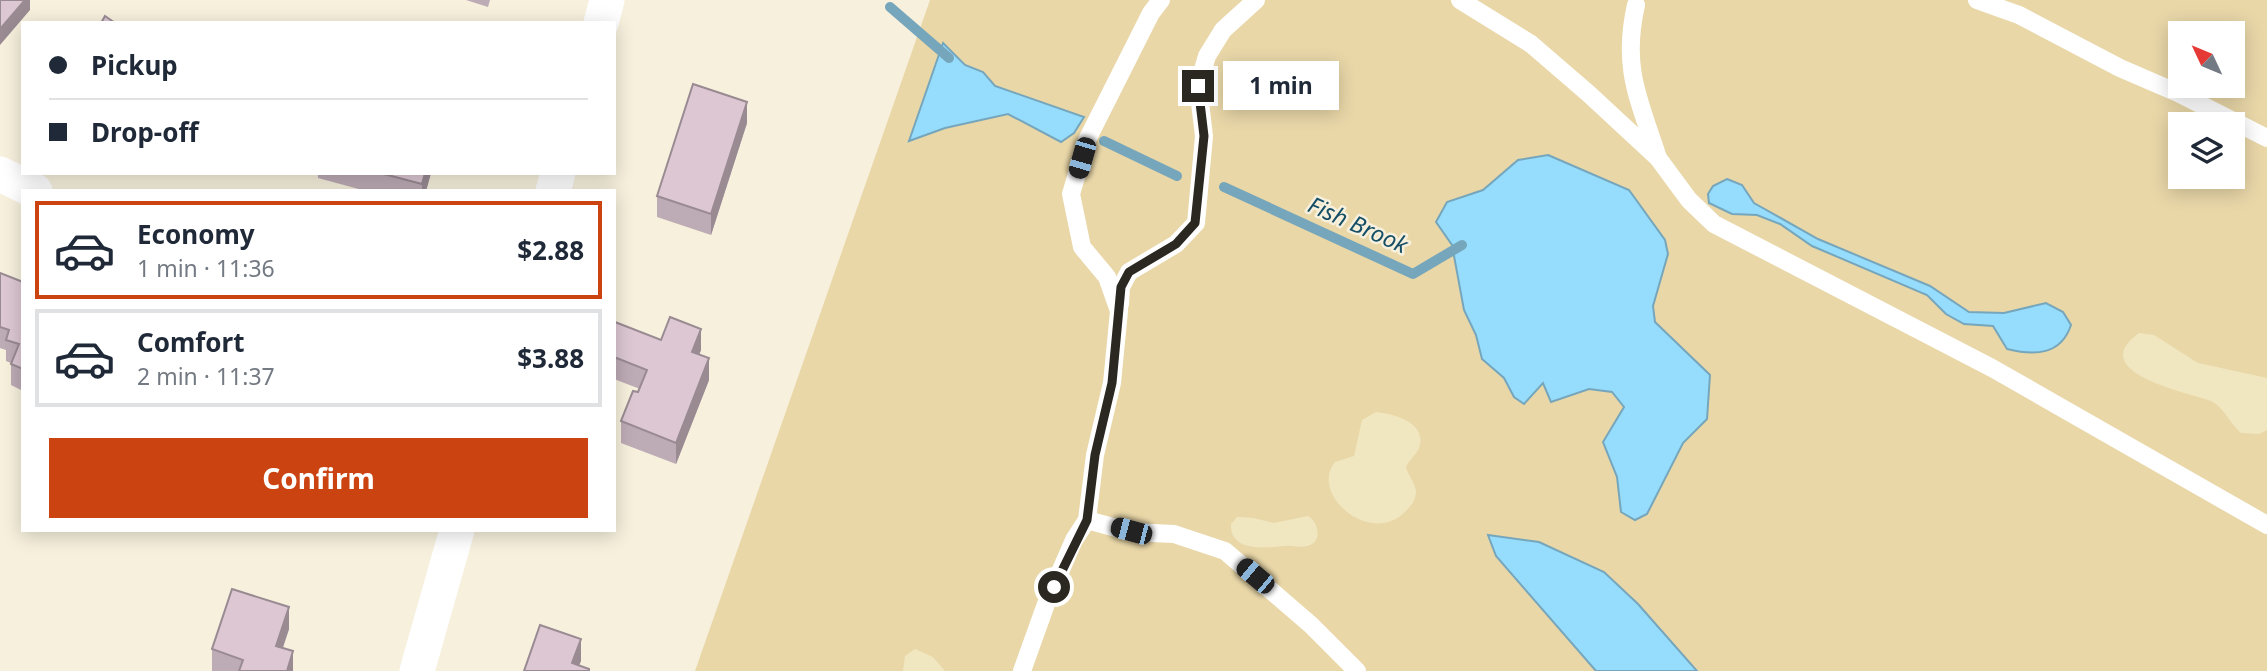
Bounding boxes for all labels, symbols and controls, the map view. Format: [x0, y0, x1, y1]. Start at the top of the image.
north arrow [2168, 21, 2245, 98]
map controls [2168, 21, 2245, 189]
text: Pickup [91, 47, 178, 83]
callout: 1 min [1222, 62, 1338, 110]
text: 1 min [1249, 69, 1313, 101]
route end [1182, 70, 1214, 102]
button: layers [2168, 112, 2245, 189]
text: Drop-off [91, 114, 198, 150]
car [1067, 135, 1098, 181]
water label: Fish Brook [1304, 188, 1415, 261]
text: Economy [137, 216, 255, 252]
icon: car [53, 219, 116, 282]
text: $2.88 [517, 232, 584, 268]
text: 1 min · 11:36 [137, 252, 275, 284]
text: Comfort [137, 324, 245, 360]
icon: car [53, 327, 116, 390]
text: $3.88 [517, 340, 584, 376]
text: 2 min · 11:37 [137, 360, 275, 392]
button: Confirm [49, 438, 588, 518]
car [1108, 515, 1155, 547]
car [1233, 554, 1278, 598]
route start [1038, 571, 1070, 603]

